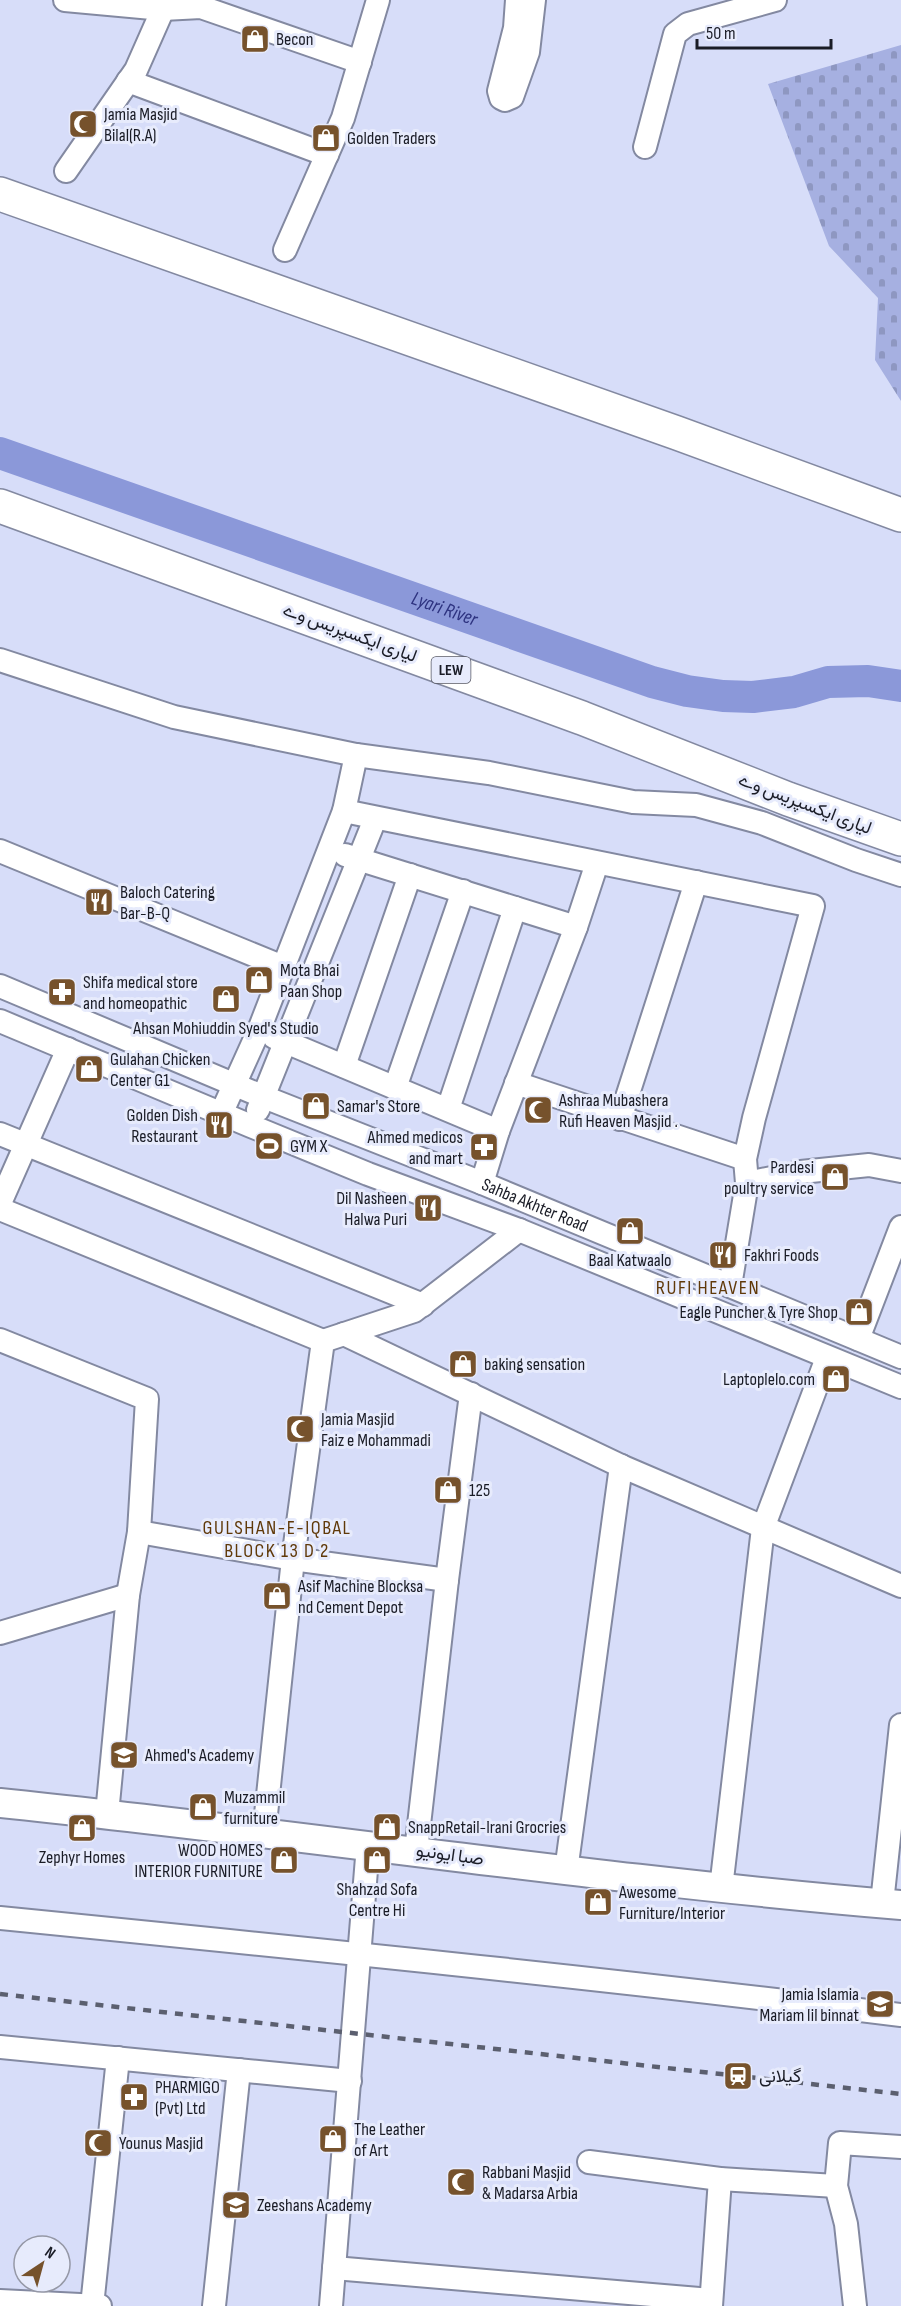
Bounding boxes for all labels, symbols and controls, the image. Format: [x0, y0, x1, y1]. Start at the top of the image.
scale bar [697, 12, 830, 50]
shop icon: Becon [239, 23, 271, 55]
text: 50 m [706, 23, 736, 44]
place label: Becon [276, 29, 314, 50]
place label: Jamia Masjid Bilal(R.A) [103, 104, 177, 146]
mosque icon: Jamia Masjid Bilal(R.A) [67, 108, 99, 140]
shop icon: Golden Traders [310, 122, 342, 154]
place label: Golden Traders [347, 128, 436, 149]
water label: Lyari River [408, 586, 482, 632]
street label: لیاری ایکسپریس وے [280, 599, 420, 668]
road number: LEW [432, 657, 470, 683]
street label: لیاری ایکسپریس وے [735, 769, 875, 840]
place label: Baloch Catering Bar-B-Q [120, 882, 215, 924]
restaurant icon: Baloch Catering Bar-B-Q [83, 886, 115, 918]
place label: Mota Bhai Paan Shop [280, 960, 342, 1002]
shop icon: Mota Bhai Paan Shop [243, 964, 275, 996]
place label: Shifa medical store and homeopathic [83, 972, 198, 1014]
pharmacy icon: Shifa medical store and homeopathic [46, 976, 78, 1008]
shop icon: Ahsan Mohiuddin Syed's Studio [210, 983, 242, 1015]
place label: Ahsan Mohiuddin Syed's Studio [132, 1018, 319, 1039]
place label: Gulahan Chicken Center G1 [110, 1049, 211, 1091]
shop icon: Gulahan Chicken Center G1 [73, 1053, 105, 1085]
shop icon: Samar's Store [300, 1090, 332, 1122]
place label: Ashraa Mubashera Rufi Heaven Masjid . [558, 1090, 678, 1132]
mosque icon: Ashraa Mubashera Rufi Heaven Masjid . [522, 1094, 554, 1126]
place label: Samar's Store [337, 1096, 420, 1117]
place label: Golden Dish Restaurant [126, 1105, 199, 1147]
restaurant icon: Golden Dish Restaurant [203, 1109, 235, 1141]
place label: Ahmed medicos and mart [366, 1127, 463, 1169]
sports icon: GYM X [253, 1130, 285, 1162]
pharmacy icon: Ahmed medicos and mart [468, 1131, 500, 1163]
place label: GYM X [290, 1136, 328, 1157]
place label: Pardesi poultry service [724, 1157, 814, 1199]
shop icon: Pardesi poultry service [819, 1161, 851, 1193]
street label: Sahba Akhter Road [479, 1174, 591, 1236]
place label: Dil Nasheen Halwa Puri [336, 1188, 407, 1230]
restaurant icon: Dil Nasheen Halwa Puri [412, 1192, 444, 1224]
shop icon: Baal Katwaalo [614, 1215, 646, 1247]
restaurant icon: Fakhri Foods [707, 1239, 739, 1271]
place label: Fakhri Foods [744, 1245, 819, 1266]
place label: Baal Katwaalo [588, 1250, 672, 1271]
district label: RUFI HEAVEN [656, 1276, 760, 1300]
shop icon: Eagle Puncher & Tyre Shop [843, 1296, 875, 1328]
place label: Eagle Puncher & Tyre Shop [680, 1302, 838, 1323]
shop icon: baking sensation [447, 1348, 479, 1380]
place label: baking sensation [484, 1354, 585, 1375]
shop icon: Laptoplelo.com [820, 1363, 852, 1395]
place label: Laptoplelo.com [723, 1369, 815, 1390]
place label: Jamia Masjid Faiz e Mohammadi [320, 1409, 431, 1451]
mosque icon: Jamia Masjid Faiz e Mohammadi [284, 1413, 316, 1445]
shop icon: 125 [432, 1474, 464, 1506]
place label: 125 [469, 1480, 490, 1501]
district label: GULSHAN-E-IQBAL BLOCK 13 D 2 [203, 1516, 351, 1563]
place label: Asif Machine Blocksa nd Cement Depot [297, 1576, 423, 1618]
shop icon: Asif Machine Blocksa nd Cement Depot [261, 1580, 293, 1612]
school or university icon: Ahmed's Academy [108, 1739, 140, 1771]
place label: Ahmed's Academy [144, 1745, 254, 1766]
place label: Muzammil furniture [224, 1787, 285, 1829]
shop icon: Muzammil furniture [187, 1791, 219, 1823]
shop icon: SnappRetail-Irani Grocries [371, 1811, 403, 1843]
shop icon: Zephyr Homes [66, 1812, 98, 1844]
place label: SnappRetail-Irani Grocries [408, 1817, 566, 1838]
place label: WOOD HOMES INTERIOR FURNITURE [135, 1840, 263, 1882]
street label: صبا ایونیو [415, 1840, 485, 1870]
shop icon: WOOD HOMES INTERIOR FURNITURE [268, 1844, 300, 1876]
shop icon: Shahzad Sofa Centre Hi [361, 1844, 393, 1876]
place label: Zephyr Homes [39, 1847, 125, 1868]
place label: Shahzad Sofa Centre Hi [337, 1879, 417, 1921]
place label: Awesome Furniture/Interior [618, 1882, 725, 1924]
shop icon: Awesome Furniture/Interior [582, 1886, 614, 1918]
place label: Jamia Islamia Mariam lil binnat [760, 1984, 860, 2026]
school or university icon: Jamia Islamia Mariam lil binnat [864, 1988, 896, 2020]
station icon: گیلانی [722, 2060, 754, 2092]
place label: گیلانی [759, 2066, 801, 2087]
place label: PHARMIGO (Pvt) Ltd [155, 2077, 220, 2119]
pharmacy icon: PHARMIGO (Pvt) Ltd [118, 2081, 150, 2113]
place label: The Leather of Art [354, 2119, 425, 2161]
shop icon: The Leather of Art [317, 2123, 349, 2155]
mosque icon: Younus Masjid [82, 2127, 114, 2159]
place label: Younus Masjid [119, 2133, 203, 2154]
place label: Rabbani Masjid & Madarsa Arbia [482, 2162, 578, 2204]
mosque icon: Rabbani Masjid & Madarsa Arbia [445, 2166, 477, 2198]
school or university icon: Zeeshans Academy [220, 2189, 252, 2221]
place label: Zeeshans Academy [257, 2195, 372, 2216]
north arrow [12, 2234, 72, 2294]
text: N [41, 2243, 59, 2263]

